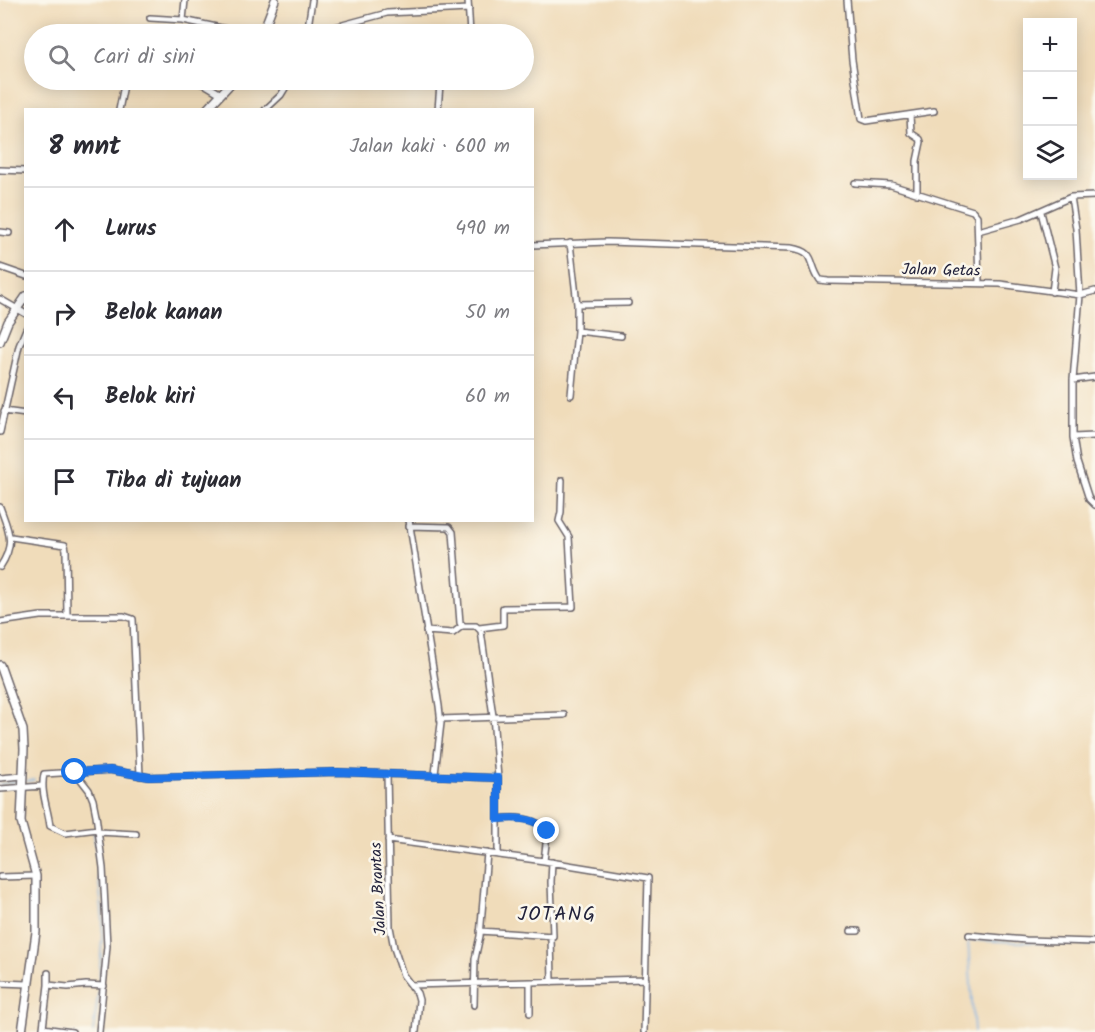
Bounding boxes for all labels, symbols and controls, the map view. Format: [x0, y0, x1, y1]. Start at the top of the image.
map controls [1023, 18, 1077, 180]
button: + [1023, 18, 1077, 72]
search box [24, 24, 534, 90]
text: Cari di sini [93, 40, 194, 75]
icon: search [45, 41, 78, 74]
button: − [1023, 72, 1077, 126]
text: 8 mnt [48, 126, 121, 168]
button: layers [1023, 126, 1077, 180]
text: Jalan kaki · 600 m [350, 131, 510, 163]
text: Lurus [105, 212, 157, 247]
icon: ahead [48, 213, 81, 246]
text: 490 m [455, 213, 510, 245]
street label: Jalan Getas [901, 257, 981, 284]
text: Belok kanan [105, 296, 222, 331]
icon: right [48, 297, 81, 330]
text: 50 m [465, 297, 510, 329]
text: Belok kiri [105, 380, 195, 415]
icon: left [48, 381, 81, 414]
text: 60 m [465, 381, 510, 413]
text: Tiba di tujuan [105, 464, 241, 499]
icon: arrive [48, 465, 81, 498]
route start [61, 758, 87, 784]
route end [533, 817, 559, 843]
street label: Jalan Brantas [364, 841, 393, 936]
district label: JOTANG [517, 899, 597, 931]

